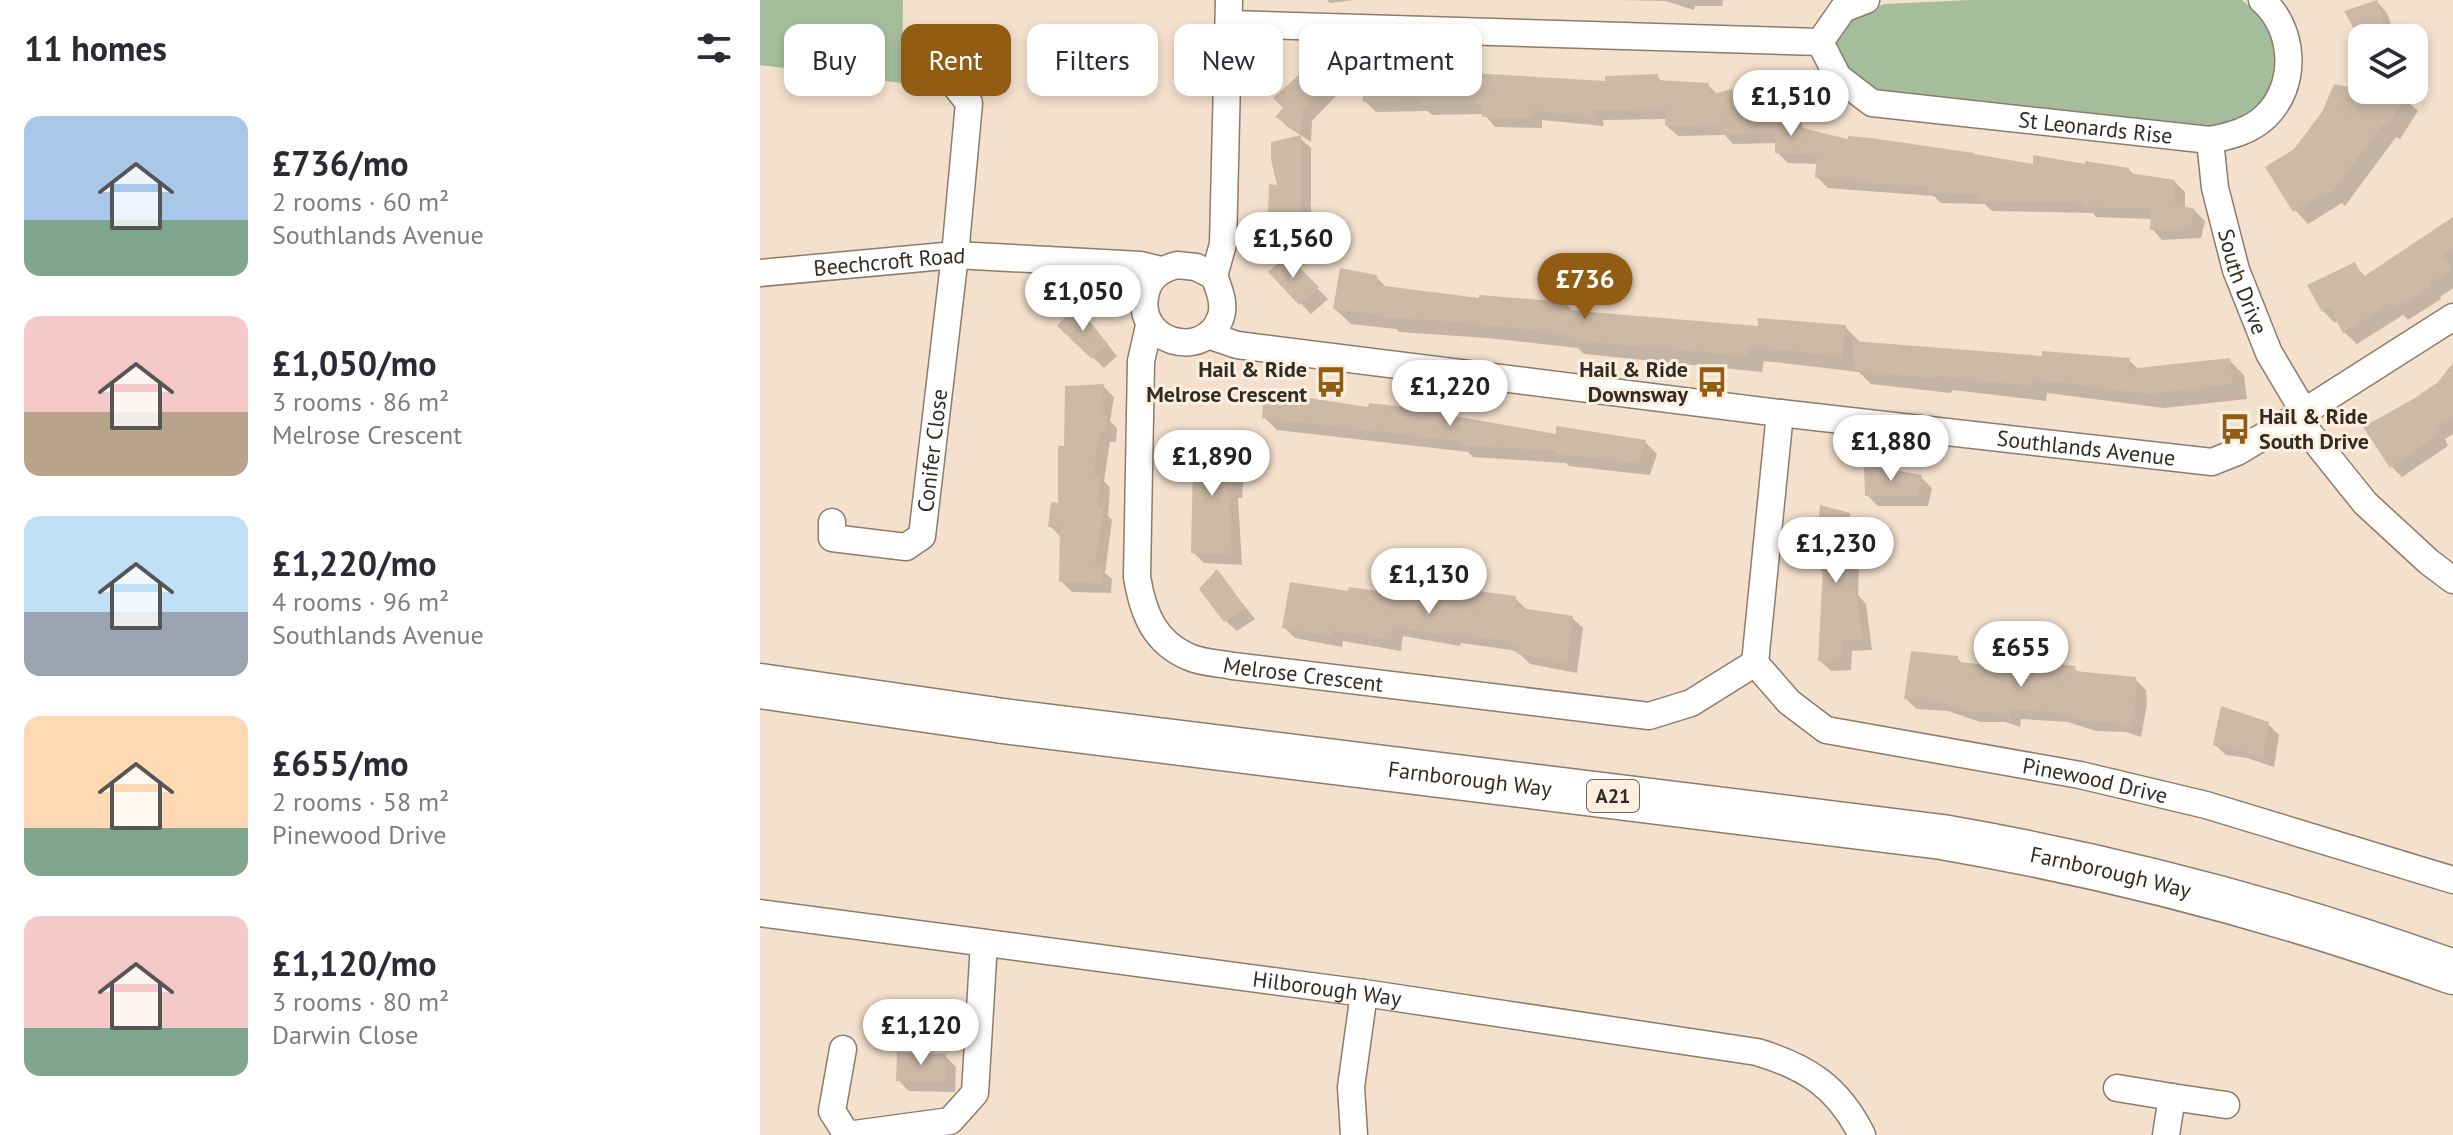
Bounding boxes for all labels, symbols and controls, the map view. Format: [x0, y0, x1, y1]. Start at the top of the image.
chip: Buy [784, 24, 885, 96]
chip: Rent [901, 24, 1011, 96]
chip: Filters [1027, 24, 1158, 96]
chip: New [1174, 24, 1283, 96]
chip: Apartment [1299, 24, 1482, 96]
map controls [2348, 24, 2428, 104]
button: layers [2348, 24, 2428, 104]
text: 11 homes [24, 26, 167, 70]
icon: filters [692, 26, 736, 70]
pin: £1,510 [1726, 70, 1856, 138]
text: £1,510 [1751, 79, 1831, 112]
street label: St Leonards Rise [2017, 105, 2174, 150]
text: £736/mo [272, 141, 409, 185]
icon: home [88, 148, 184, 244]
text: 2 rooms · 60 m² [272, 185, 449, 218]
pin: £1,560 [1228, 212, 1358, 280]
text: Southlands Avenue [272, 218, 484, 251]
text: £1,560 [1253, 221, 1333, 254]
street label: South Drive [2212, 226, 2274, 338]
street label: Beechcroft Road [812, 241, 966, 282]
pin: £736 [1538, 253, 1632, 321]
text: £736 [1556, 262, 1614, 295]
pin: £1,050 [1018, 265, 1148, 333]
text: £1,050 [1043, 274, 1123, 307]
text: £1,050/mo [272, 341, 436, 385]
icon: home [88, 348, 184, 444]
place label: Hail & Ride Melrose Crescent [1146, 355, 1307, 408]
place label: Hail & Ride Downsway [1579, 355, 1688, 408]
pin: £1,220 [1385, 360, 1515, 428]
bus stop icon: Hail & Ride Melrose Crescent [1314, 365, 1348, 399]
bus stop icon: Hail & Ride Downsway [1695, 365, 1729, 399]
text: £1,220 [1410, 369, 1490, 402]
text: 3 rooms · 86 m² [272, 385, 449, 418]
street label: Conifer Close [911, 387, 953, 514]
place label: Hail & Ride South Drive [2259, 402, 2369, 455]
bus stop icon: Hail & Ride South Drive [2218, 412, 2252, 446]
pin: £1,880 [1826, 415, 1956, 483]
text: Melrose Crescent [272, 418, 462, 451]
text: £1,880 [1851, 424, 1931, 457]
street label: Southlands Avenue [1995, 424, 2177, 472]
pin: £1,890 [1147, 430, 1277, 498]
text: £1,890 [1172, 439, 1252, 472]
pin: £1,230 [1771, 517, 1901, 585]
text: £1,230 [1796, 526, 1876, 559]
text: £1,220/mo [272, 541, 436, 585]
icon: home [88, 548, 184, 644]
pin: £1,130 [1364, 548, 1494, 616]
text: £1,130 [1389, 557, 1469, 590]
text: 4 rooms · 96 m² [272, 585, 449, 618]
text: Southlands Avenue [272, 618, 484, 651]
pin: £655 [1974, 621, 2068, 689]
text: £655 [1992, 630, 2050, 663]
street label: Melrose Crescent [1221, 650, 1385, 698]
text: £655/mo [272, 741, 409, 785]
icon: home [88, 748, 184, 844]
street label: Pinewood Drive [2020, 751, 2171, 809]
street label: Farnborough Way [1387, 755, 1554, 803]
road number: A21 [1587, 780, 1639, 812]
text: 2 rooms · 58 m² [272, 785, 449, 818]
text: Pinewood Drive [272, 818, 447, 851]
street label: Farnborough Way [2028, 840, 2195, 904]
text: £1,120/mo [272, 941, 436, 985]
icon: home [88, 948, 184, 1044]
street label: Hilborough Way [1251, 964, 1404, 1013]
text: 3 rooms · 80 m² [272, 985, 449, 1018]
pin: £1,120 [856, 999, 986, 1067]
text: £1,120 [881, 1008, 961, 1041]
text: Darwin Close [272, 1018, 419, 1051]

